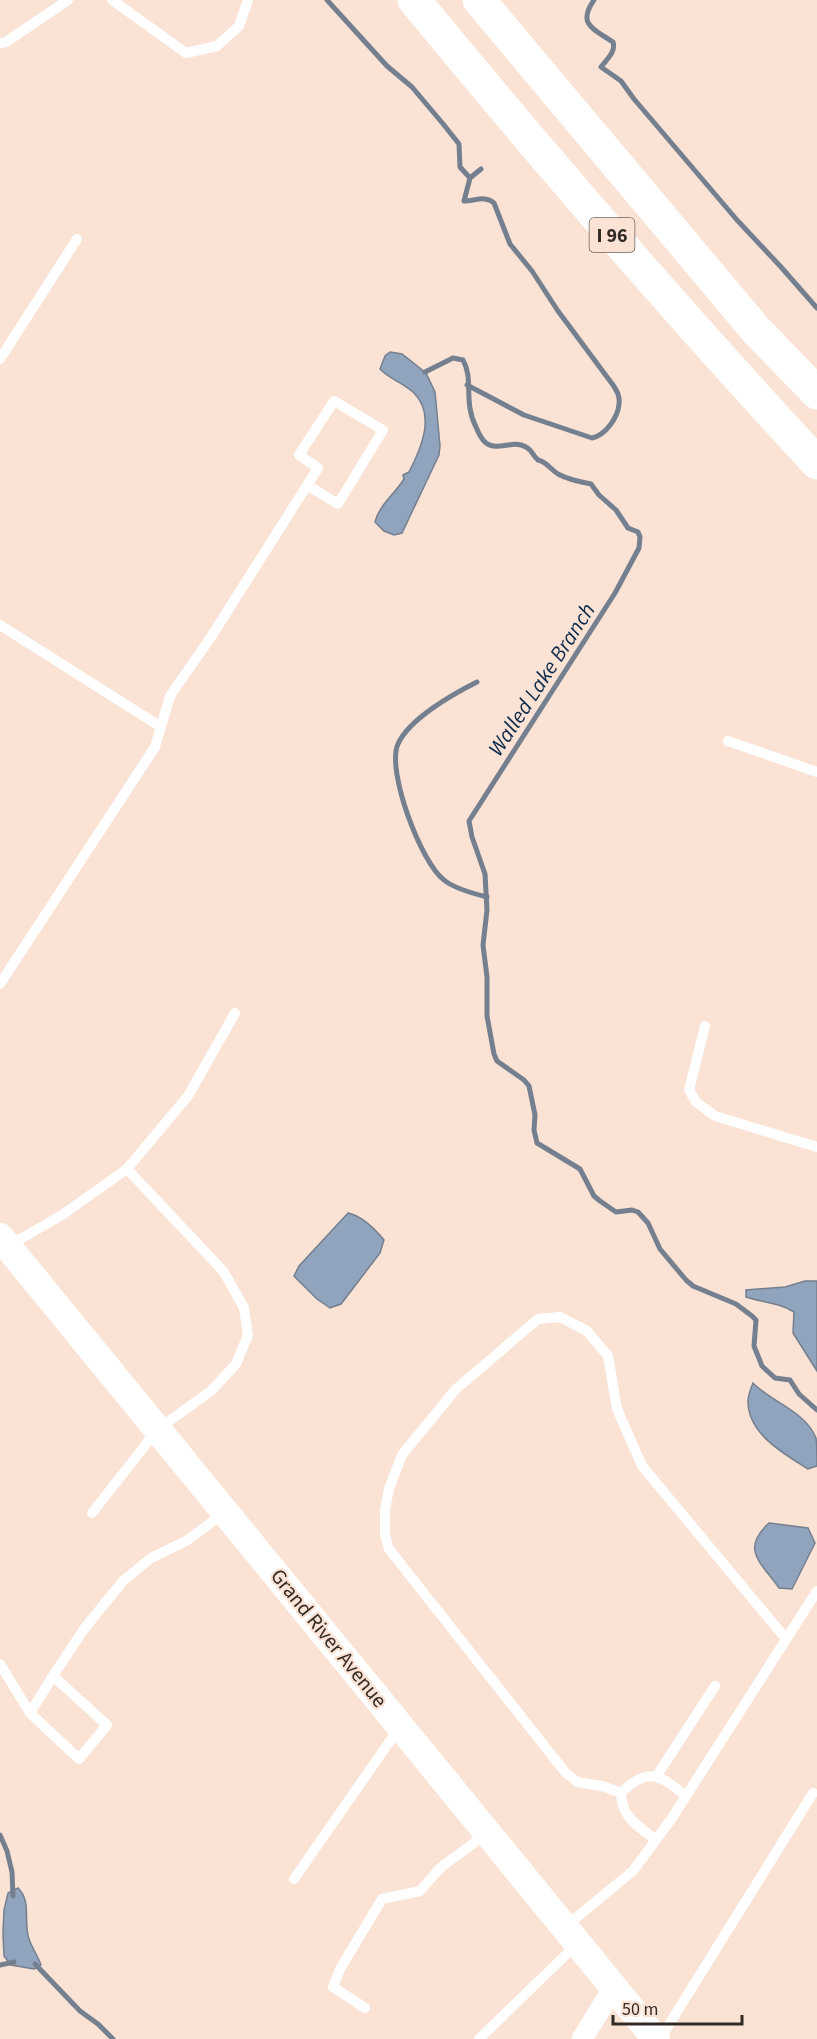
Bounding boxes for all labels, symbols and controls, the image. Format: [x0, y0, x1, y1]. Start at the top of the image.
road number: I 96 [590, 218, 634, 252]
water label: Walled Lake Branch [480, 597, 603, 762]
street label: Grand River Avenue [263, 1562, 395, 1714]
scale bar [613, 1988, 742, 2026]
text: 50 m [622, 1997, 658, 2022]

